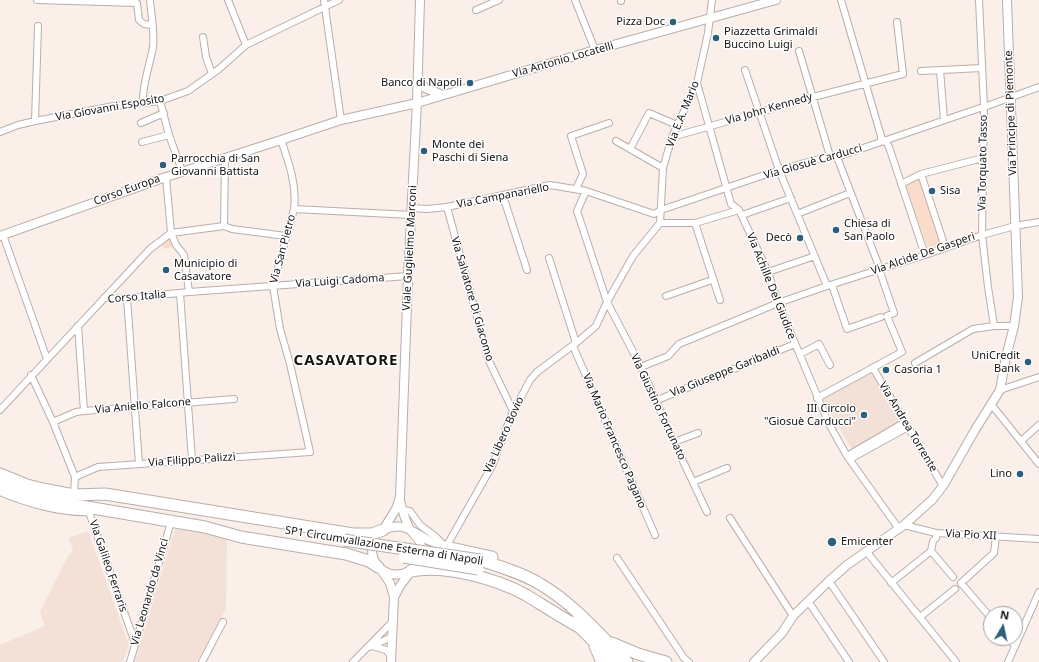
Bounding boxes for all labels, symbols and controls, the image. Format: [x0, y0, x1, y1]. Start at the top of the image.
place label: Pizza Doc [616, 15, 665, 29]
marker: Pizza Doc [668, 17, 678, 27]
place label: Piazzetta Grimaldi Buccino Luigi [724, 25, 817, 51]
marker: Piazzetta Grimaldi Buccino Luigi [711, 33, 721, 43]
street label: Via Antonio Locatelli [511, 39, 615, 81]
street label: Via Principe di Piemonte [1002, 50, 1020, 176]
place label: Banco di Napoli [381, 76, 462, 90]
marker: Banco di Napoli [465, 78, 475, 88]
street label: Via E.A. Mario [664, 79, 702, 149]
street label: Via John Kennedy [724, 90, 814, 128]
street label: Via Giovanni Esposito [55, 92, 165, 124]
street label: Via Torquato Tasso [976, 115, 990, 211]
place label: Monte dei Paschi di Siena [432, 138, 508, 164]
street label: Via Giosuè Carducci [762, 142, 864, 182]
marker: Monte dei Paschi di Siena [419, 146, 429, 156]
place label: Parrocchia di San Giovanni Battista [171, 152, 260, 178]
marker: Parrocchia di San Giovanni Battista [158, 160, 168, 170]
street label: Corso Europa [92, 172, 162, 208]
street label: Via Campanariello [456, 181, 550, 211]
place label: Sisa [940, 184, 960, 198]
street label: Viale Guglielmo Marconi [400, 185, 420, 311]
marker: Sisa [927, 186, 937, 196]
street label: Via San Pietro [267, 213, 299, 285]
place label: Chiesa di San Paolo [844, 217, 895, 243]
marker: Chiesa di San Paolo [831, 225, 841, 235]
street label: Via Alcide De Gasperi [869, 230, 977, 278]
street label: Via Achille Del Giudice [744, 231, 798, 341]
place label: Decò [766, 231, 792, 245]
marker: Decò [795, 233, 805, 243]
street label: Via Salvatore Di Giacomo [448, 235, 496, 363]
place label: Municipio di Casavatore [174, 257, 237, 283]
marker: Municipio di Casavatore [161, 265, 171, 275]
street label: Via Luigi Cadoma [295, 271, 385, 291]
street label: Corso Italia [107, 288, 167, 306]
street label: Via Giuseppe Garibaldi [668, 344, 782, 400]
place label: UniCredit Bank [971, 349, 1020, 375]
district label: CASAVATORE [294, 352, 398, 370]
street label: Via Giustino Fortunato [628, 352, 688, 462]
marker: UniCredit Bank [1023, 357, 1033, 367]
place label: Casoria 1 [894, 363, 942, 377]
marker: Casoria 1 [881, 365, 891, 375]
street label: Via Mario Francesco Pagano [580, 372, 648, 510]
street label: Via Andrea Torrente [876, 380, 940, 474]
street label: Via Aniello Falcone [95, 395, 191, 417]
street label: Via Libero Bovio [481, 395, 527, 475]
place label: III Circolo "Giosuè Carducci" [764, 402, 856, 428]
marker: III Circolo "Giosuè Carducci" [859, 410, 869, 420]
street label: Via Filippo Palizzi [148, 450, 236, 470]
place label: Lino [990, 467, 1012, 481]
marker: Lino [1015, 469, 1025, 479]
street label: Via Galileo Ferraris [86, 518, 130, 614]
street label: SP1 Circumvallazione Esterna di Napoli [284, 524, 484, 568]
street label: Via Pio XII [945, 527, 997, 543]
place label: Emicenter [841, 535, 893, 549]
marker: Emicenter [826, 536, 838, 548]
street label: Via Leonardo da Vinci [128, 537, 172, 647]
north arrow [983, 606, 1023, 646]
text: N [999, 607, 1010, 623]

